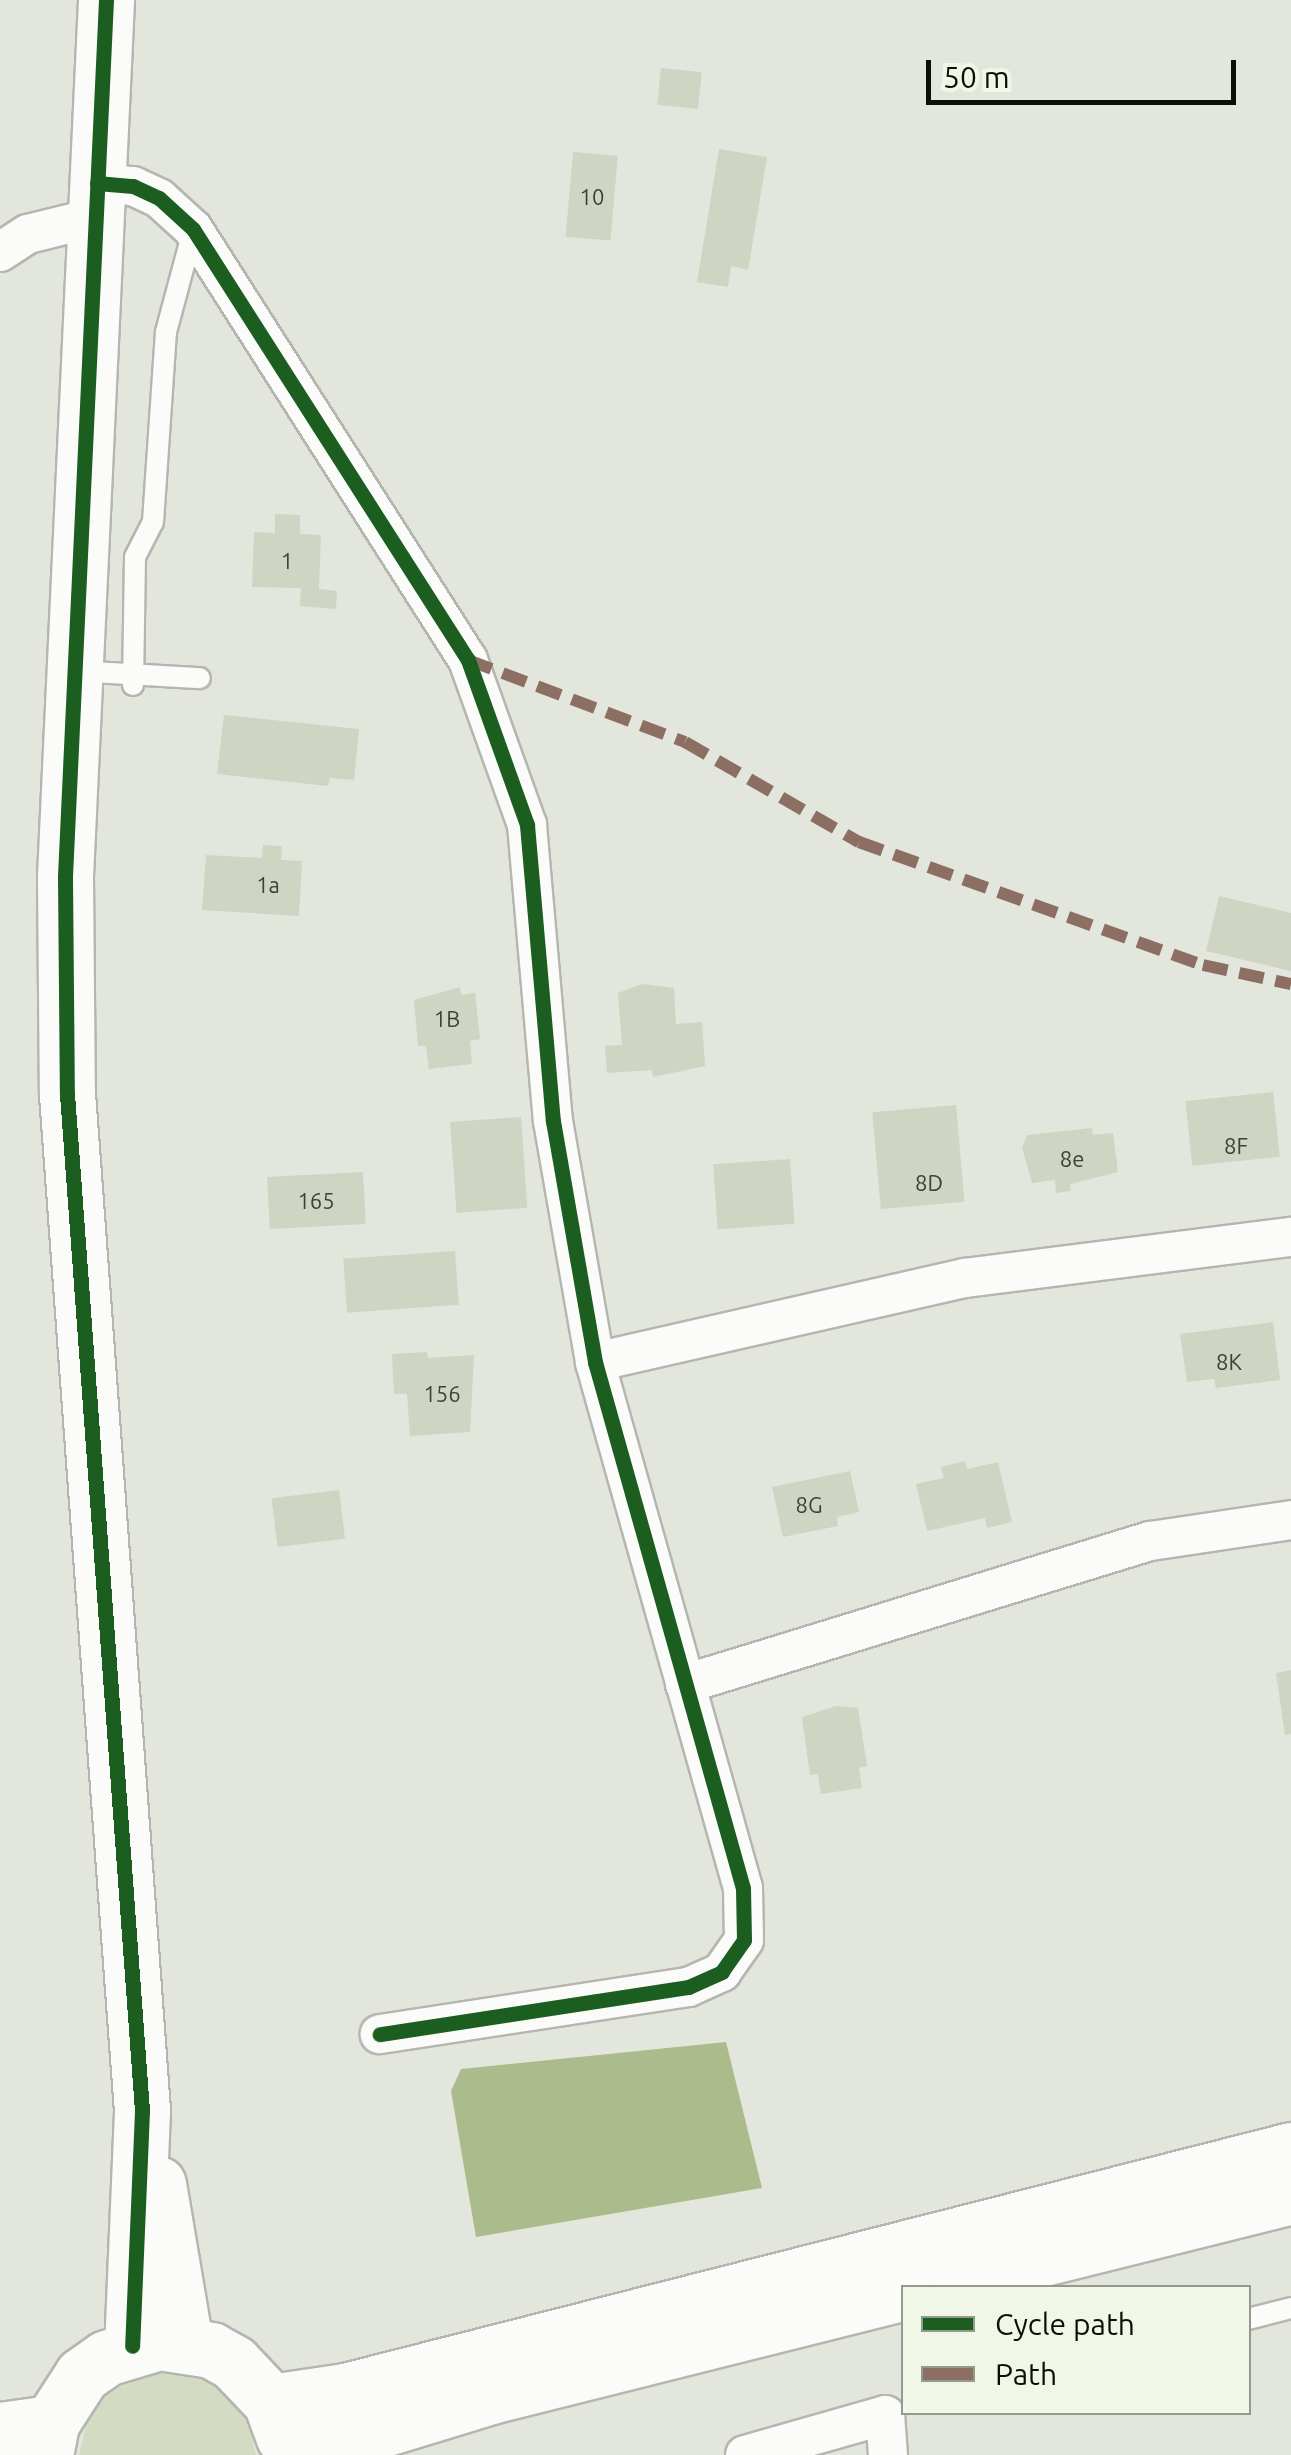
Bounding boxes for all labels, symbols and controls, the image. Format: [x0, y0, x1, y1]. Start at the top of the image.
scale bar [931, 40, 1241, 102]
text: 50 m [943, 60, 1010, 94]
house number: 10 [580, 184, 604, 210]
house number: 1 [281, 548, 293, 574]
house number: 1a [256, 872, 280, 898]
house number: 1B [434, 1006, 460, 1032]
house number: 8F [1224, 1133, 1248, 1159]
house number: 8e [1060, 1146, 1084, 1172]
house number: 8D [915, 1170, 943, 1196]
house number: 165 [297, 1188, 335, 1214]
house number: 8K [1216, 1349, 1242, 1375]
house number: 156 [423, 1381, 461, 1407]
house number: 8G [796, 1492, 822, 1518]
legend [901, 2285, 1251, 2415]
text: Cycle path [995, 2307, 1135, 2341]
text: Path [995, 2357, 1057, 2391]

